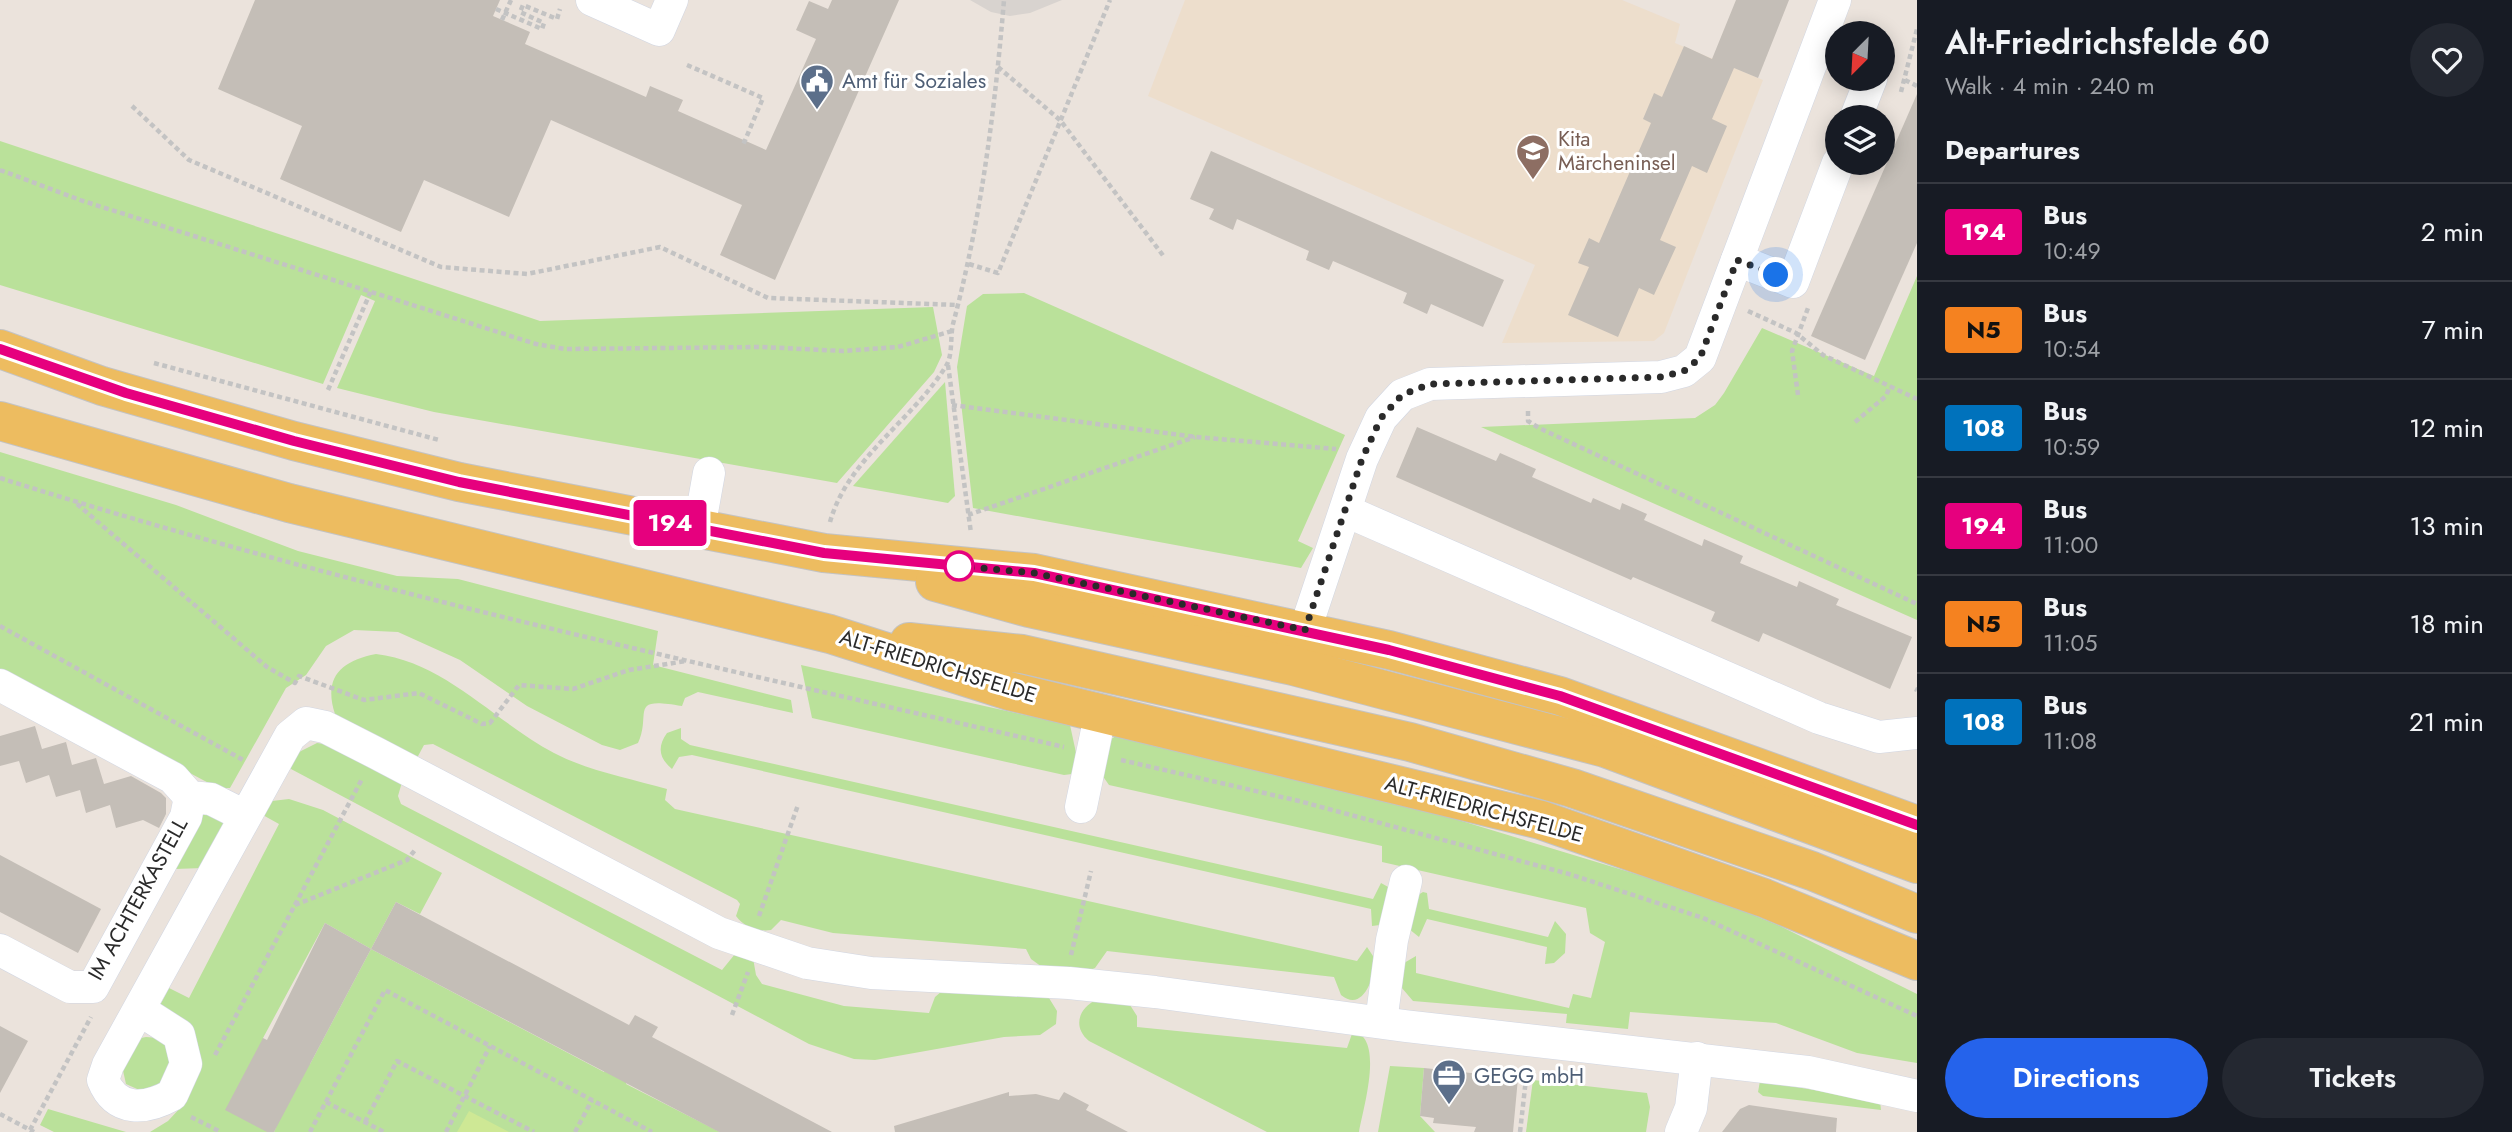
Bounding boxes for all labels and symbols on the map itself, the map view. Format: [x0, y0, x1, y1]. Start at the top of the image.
north arrow [1825, 21, 1895, 91]
public building icon: Amt für Soziales [798, 62, 836, 111]
place label: Amt für Soziales [842, 66, 986, 96]
place label: Kita Märcheninsel [1558, 124, 1676, 178]
school or university icon: Kita Märcheninsel [1514, 132, 1552, 181]
your location [1758, 257, 1793, 292]
line badge: 194 [630, 500, 710, 546]
unlabelled marker [944, 551, 974, 581]
street label: ALT-FRIEDRICHSFELDE [836, 622, 1040, 710]
street label: ALT-FRIEDRICHSFELDE [1381, 768, 1587, 850]
street label: IM ACHTERKASTELL [81, 812, 195, 986]
office icon: GEGG mbH [1430, 1057, 1468, 1106]
place label: GEGG mbH [1474, 1061, 1584, 1091]

